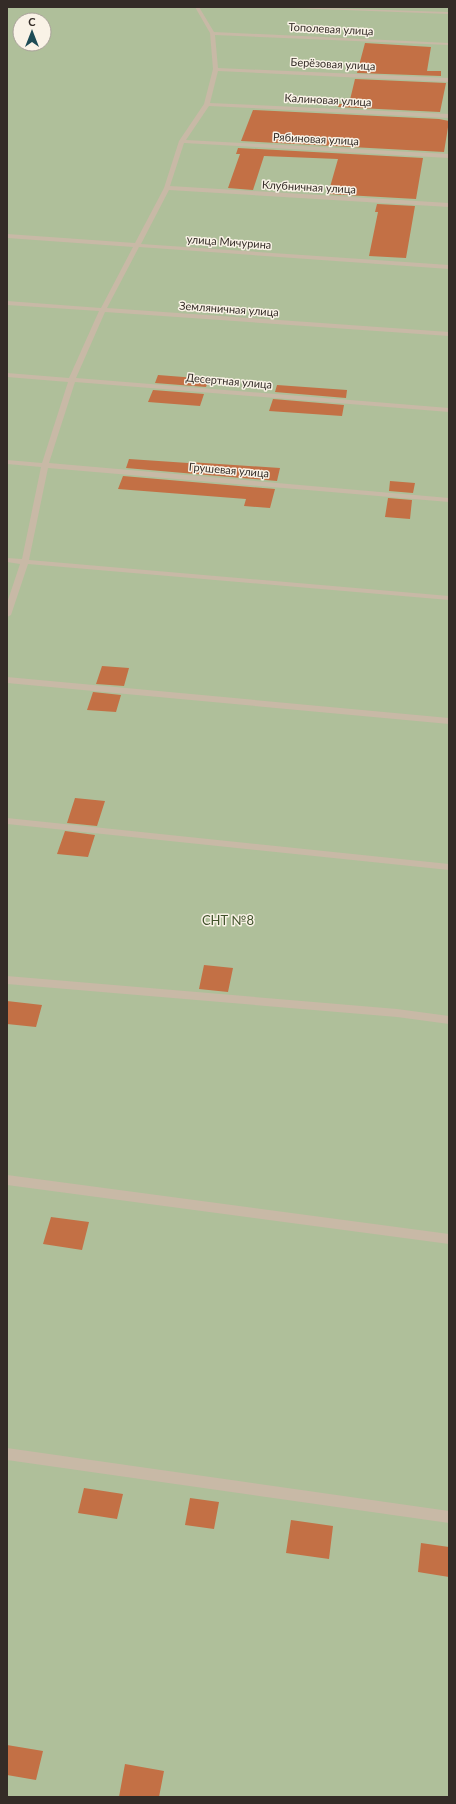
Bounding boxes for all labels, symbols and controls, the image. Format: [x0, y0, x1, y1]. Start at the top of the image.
north arrow [12, 12, 52, 52]
text: С [28, 15, 36, 28]
street label: Тополевая улица [288, 20, 374, 37]
street label: Берёзовая улица [290, 55, 376, 72]
street label: Калиновая улица [284, 91, 372, 108]
street label: Рябиновая улица [273, 130, 359, 147]
street label: Клубничная улица [262, 178, 356, 195]
street label: улица Мичурина [186, 232, 272, 251]
street label: Земляничная улица [179, 299, 279, 318]
street label: Десертная улица [185, 370, 273, 391]
street label: Грушевая улица [188, 460, 270, 479]
park label: СНТ №8 [202, 912, 254, 928]

